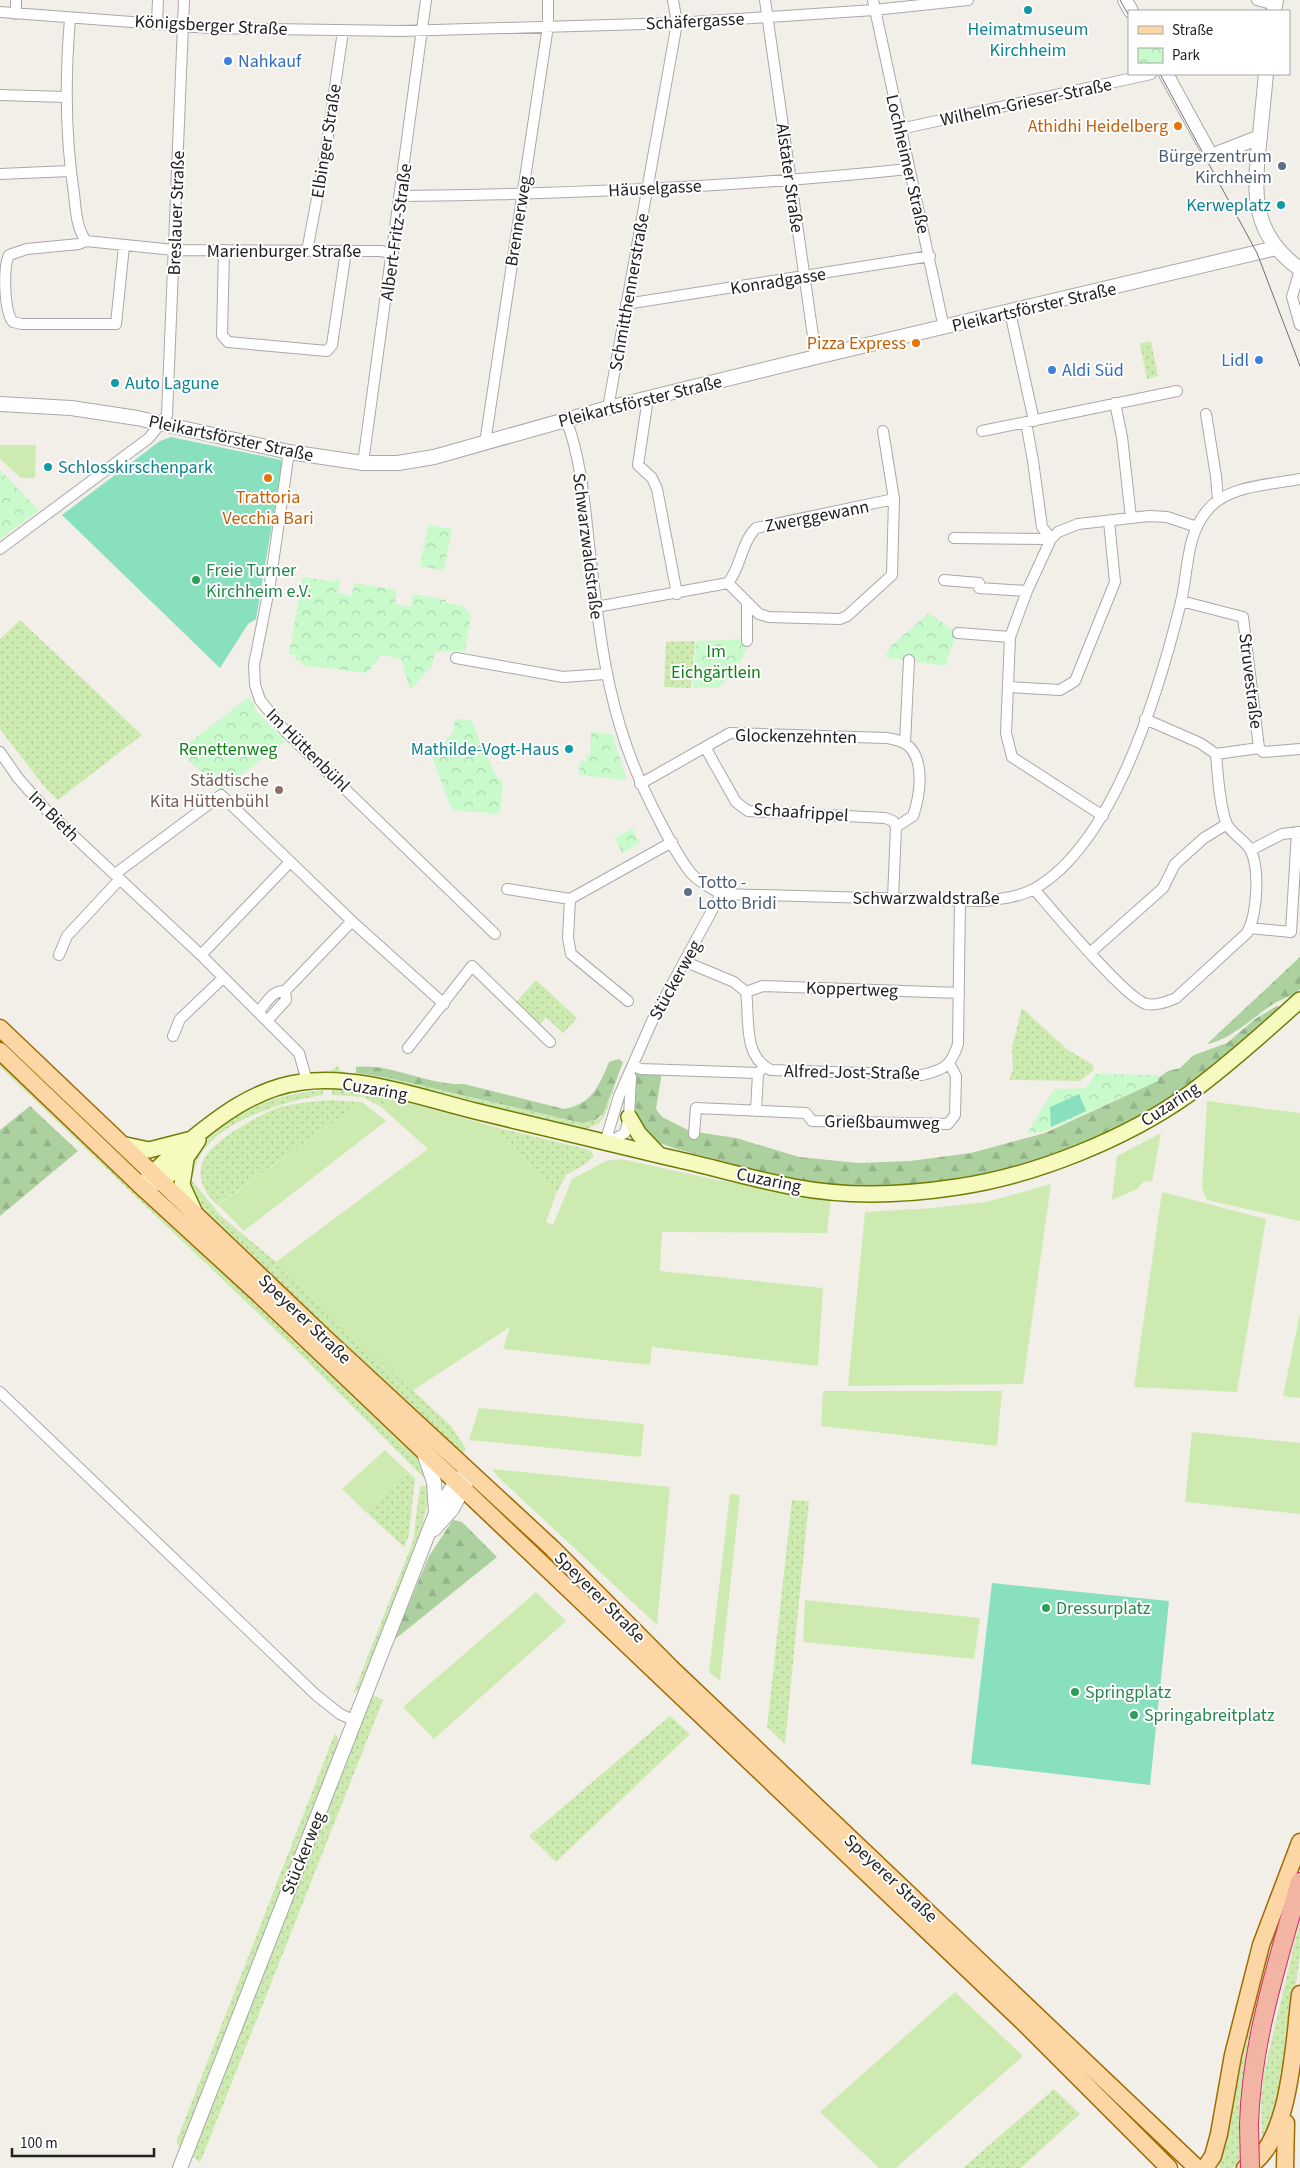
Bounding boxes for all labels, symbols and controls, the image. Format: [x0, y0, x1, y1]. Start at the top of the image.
marker: Heimatmuseum Kirchheim [1022, 4, 1034, 16]
street label: Schäfergasse [645, 6, 745, 37]
street label: Königsberger Straße [134, 9, 288, 42]
legend [1128, 10, 1290, 75]
place label: Heimatmuseum Kirchheim [968, 17, 1088, 63]
text: Straße [1172, 20, 1213, 41]
text: Park [1172, 45, 1201, 66]
place label: Nahkauf [238, 49, 302, 74]
marker: Nahkauf [222, 55, 234, 67]
street label: Wilhelm-Grieser-Straße [938, 72, 1114, 133]
street label: Elbinger Straße [305, 82, 348, 200]
street label: Lochheimer Straße [879, 92, 936, 236]
place label: Athidhi Heidelberg [1028, 114, 1168, 139]
marker: Athidhi Heidelberg [1172, 120, 1184, 132]
street label: Alstater Straße [769, 122, 810, 234]
place label: Bürgerzentrum Kirchheim [1158, 144, 1272, 190]
street label: Breslauer Straße [162, 150, 191, 276]
marker: Bürgerzentrum Kirchheim [1276, 160, 1288, 172]
street label: Albert-Fritz-Straße [375, 162, 418, 302]
street label: Brennerweg [499, 174, 538, 268]
street label: Häuselgasse [608, 174, 702, 203]
place label: Kerweplatz [1186, 193, 1271, 218]
marker: Kerweplatz [1275, 199, 1287, 211]
street label: Schmitthennerstraße [603, 211, 656, 373]
street label: Marienburger Straße [207, 239, 361, 264]
street label: Konradgasse [728, 262, 828, 301]
street label: Pleikartsförster Straße [950, 276, 1119, 339]
place label: Pizza Express [807, 331, 906, 356]
marker: Pizza Express [910, 337, 922, 349]
place label: Lidl [1221, 348, 1249, 373]
marker: Lidl [1253, 354, 1265, 366]
place label: Aldi Süd [1062, 358, 1124, 383]
marker: Aldi Süd [1046, 364, 1058, 376]
street label: Pleikartsförster Straße [556, 369, 725, 434]
place label: Auto Lagune [125, 371, 219, 396]
marker: Auto Lagune [109, 377, 121, 389]
street label: Pleikartsförster Straße [146, 409, 316, 468]
place label: Schlosskirschenpark [58, 455, 213, 480]
marker: Schlosskirschenpark [42, 461, 54, 473]
marker: Trattoria Vecchia Bari [262, 472, 274, 484]
street label: Schwarzwaldstraße [566, 472, 609, 621]
place label: Trattoria Vecchia Bari [222, 485, 314, 531]
street label: Zwerggewann [763, 494, 871, 539]
place label: Freie Turner Kirchheim e.V. [206, 558, 311, 604]
marker: Freie Turner Kirchheim e.V. [190, 574, 202, 586]
street label: Struvestraße [1232, 632, 1269, 730]
park label: Im Eichgärtlein [671, 639, 761, 685]
street label: Im Hüttenbühl [260, 703, 355, 798]
street label: Glockenzehnten [735, 723, 857, 750]
park label: Renettenweg [179, 737, 277, 762]
place label: Mathilde-Vogt-Haus [411, 737, 559, 762]
marker: Mathilde-Vogt-Haus [563, 743, 575, 755]
place label: Städtische Kita Hüttenbühl [150, 768, 269, 814]
marker: Städtische Kita Hüttenbühl [273, 784, 285, 796]
street label: Im Bieth [23, 785, 85, 847]
street label: Schaafrippel [753, 797, 849, 828]
place label: Totto - Lotto Bridi [698, 870, 777, 916]
marker: Totto - Lotto Bridi [682, 886, 694, 898]
street label: Schwarzwaldstraße [852, 886, 1000, 911]
street label: Stückerweg [643, 936, 708, 1025]
street label: Koppertweg [806, 975, 898, 1004]
street label: Alfred-Jost-Straße [784, 1059, 920, 1086]
street label: Cuzaring [340, 1071, 409, 1108]
street label: Cuzaring [1136, 1076, 1205, 1133]
street label: Grießbaumweg [824, 1109, 940, 1136]
street label: Cuzaring [734, 1161, 804, 1200]
street label: Speyerer Straße [253, 1269, 357, 1370]
street label: Speyerer Straße [548, 1546, 651, 1649]
place label: Dressurplatz [1056, 1596, 1151, 1621]
marker: Dressurplatz [1040, 1602, 1052, 1614]
place label: Springplatz [1085, 1680, 1172, 1705]
marker: Springplatz [1069, 1686, 1081, 1698]
place label: Springabreitplatz [1144, 1703, 1275, 1728]
marker: Springabreitplatz [1128, 1709, 1140, 1721]
street label: Stückerweg [275, 1808, 332, 1899]
street label: Speyerer Straße [838, 1828, 943, 1929]
scale bar [12, 2126, 155, 2158]
text: 100 m [20, 2133, 58, 2154]

